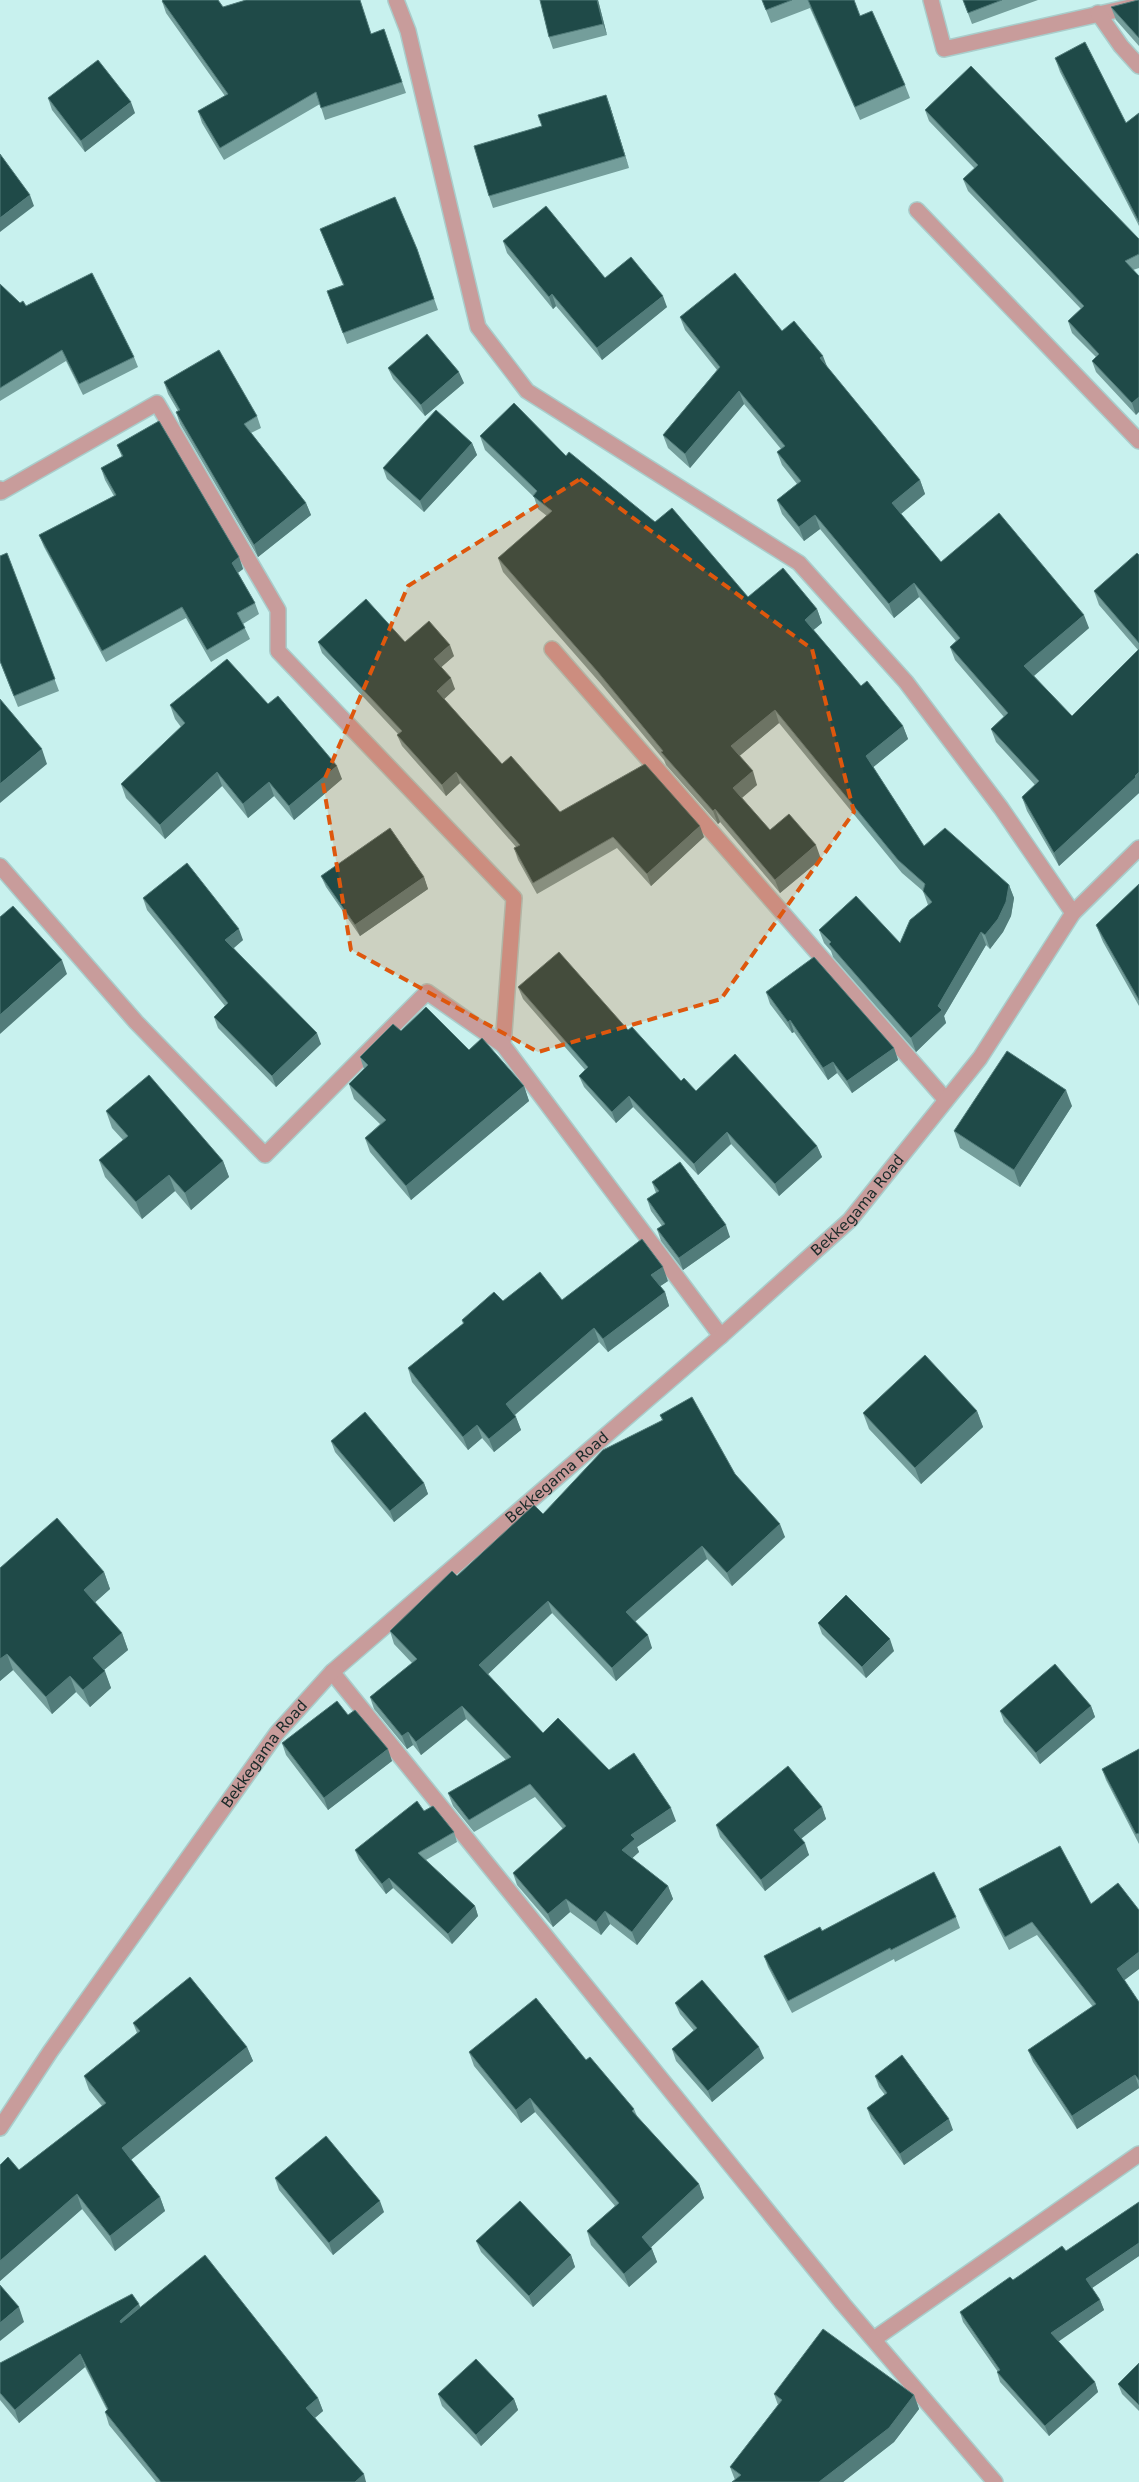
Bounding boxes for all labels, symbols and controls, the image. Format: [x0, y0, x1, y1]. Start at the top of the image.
street label: Bekkegama Road [807, 1151, 908, 1260]
street label: Bekkegama Road [502, 1428, 612, 1527]
street label: Bekkegama Road [218, 1697, 311, 1811]

